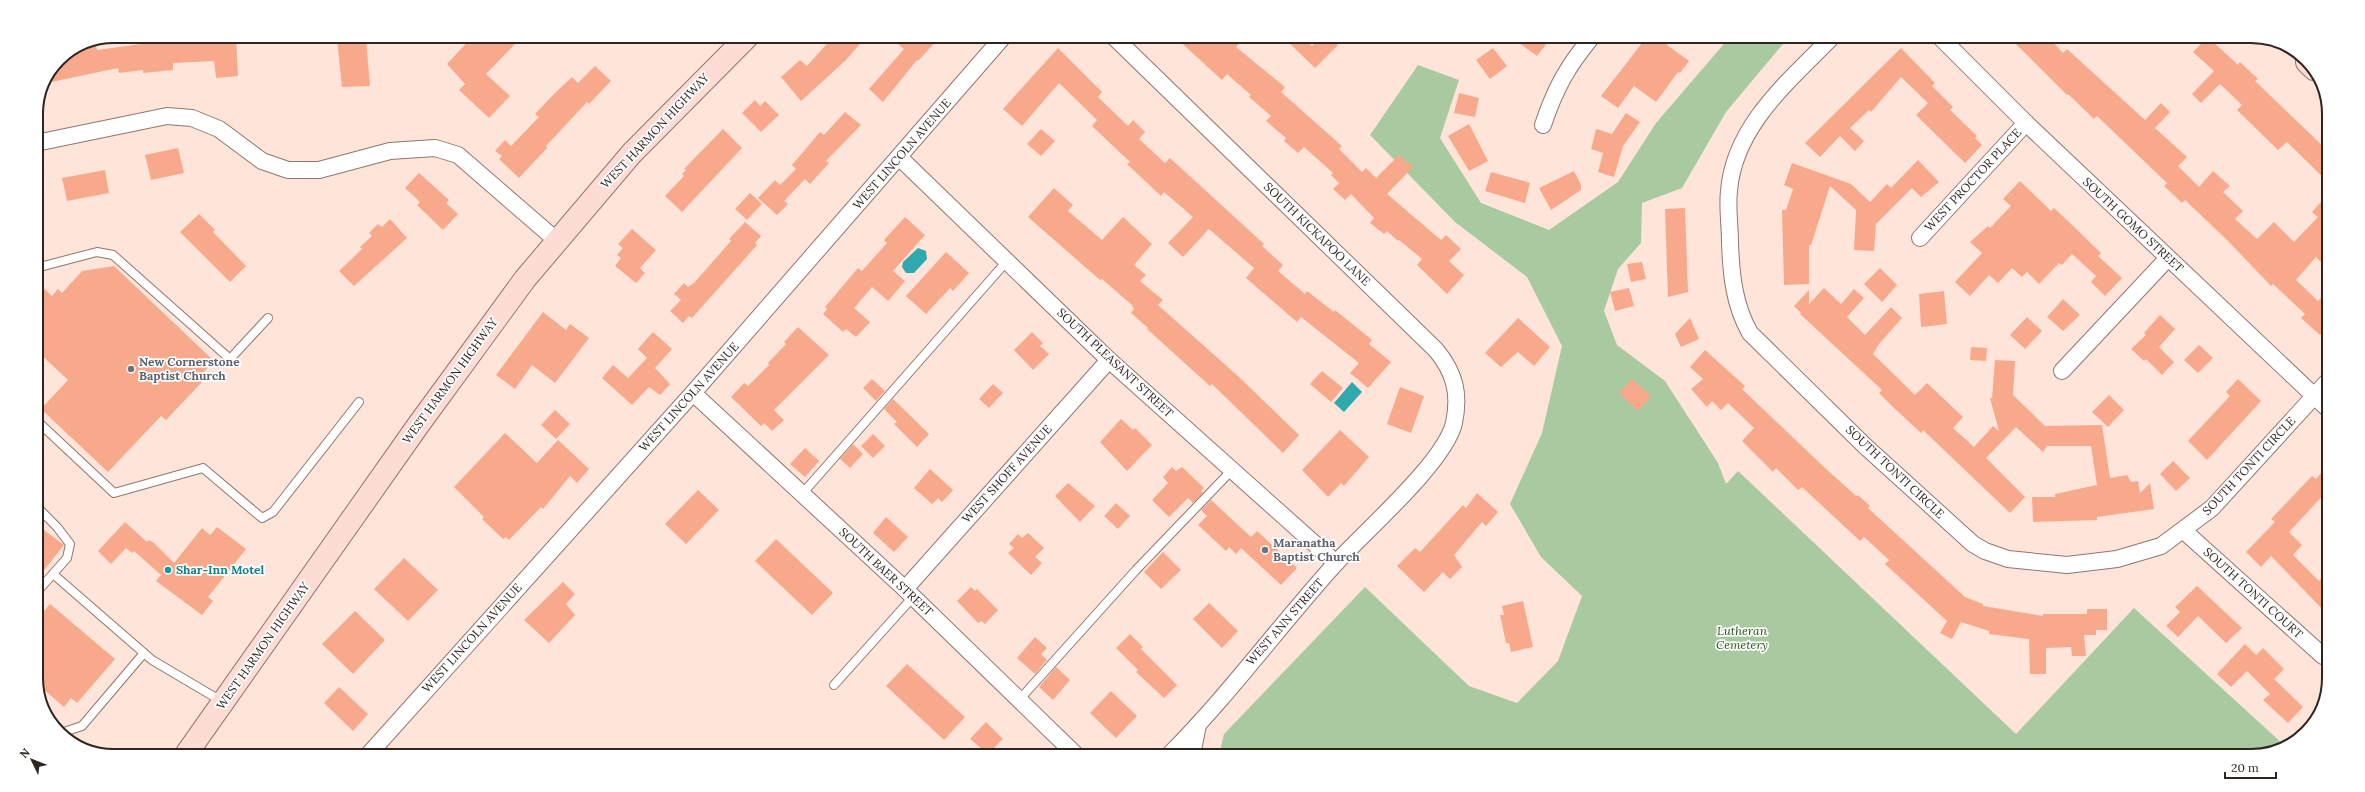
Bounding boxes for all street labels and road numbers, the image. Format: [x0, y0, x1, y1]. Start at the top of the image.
street label: WEST HARMON HIGHWAY [597, 70, 712, 191]
street label: WEST LINCOLN AVENUE [849, 95, 954, 212]
street label: WEST PROCTOR PLACE [1921, 125, 2024, 234]
street label: SOUTH GOMO STREET [2080, 174, 2187, 275]
street label: SOUTH KICKAPOO LANE [1261, 179, 1374, 289]
street label: SOUTH PLEASANT STREET [1054, 305, 1177, 421]
street label: WEST HARMON HIGHWAY [399, 314, 501, 447]
street label: WEST LINCOLN AVENUE [636, 339, 742, 454]
street label: SOUTH TONTI CIRCLE [2199, 413, 2298, 518]
street label: WEST SHOFF AVENUE [959, 422, 1055, 526]
street label: SOUTH TONTI CIRCLE [1843, 422, 1948, 521]
street label: SOUTH BAER STREET [836, 524, 937, 619]
street label: SOUTH TONTI COURT [2200, 544, 2306, 641]
street label: WEST ANN STREET [1243, 575, 1327, 668]
street label: WEST HARMON HIGHWAY [213, 579, 313, 712]
street label: WEST LINCOLN AVENUE [419, 580, 525, 695]

